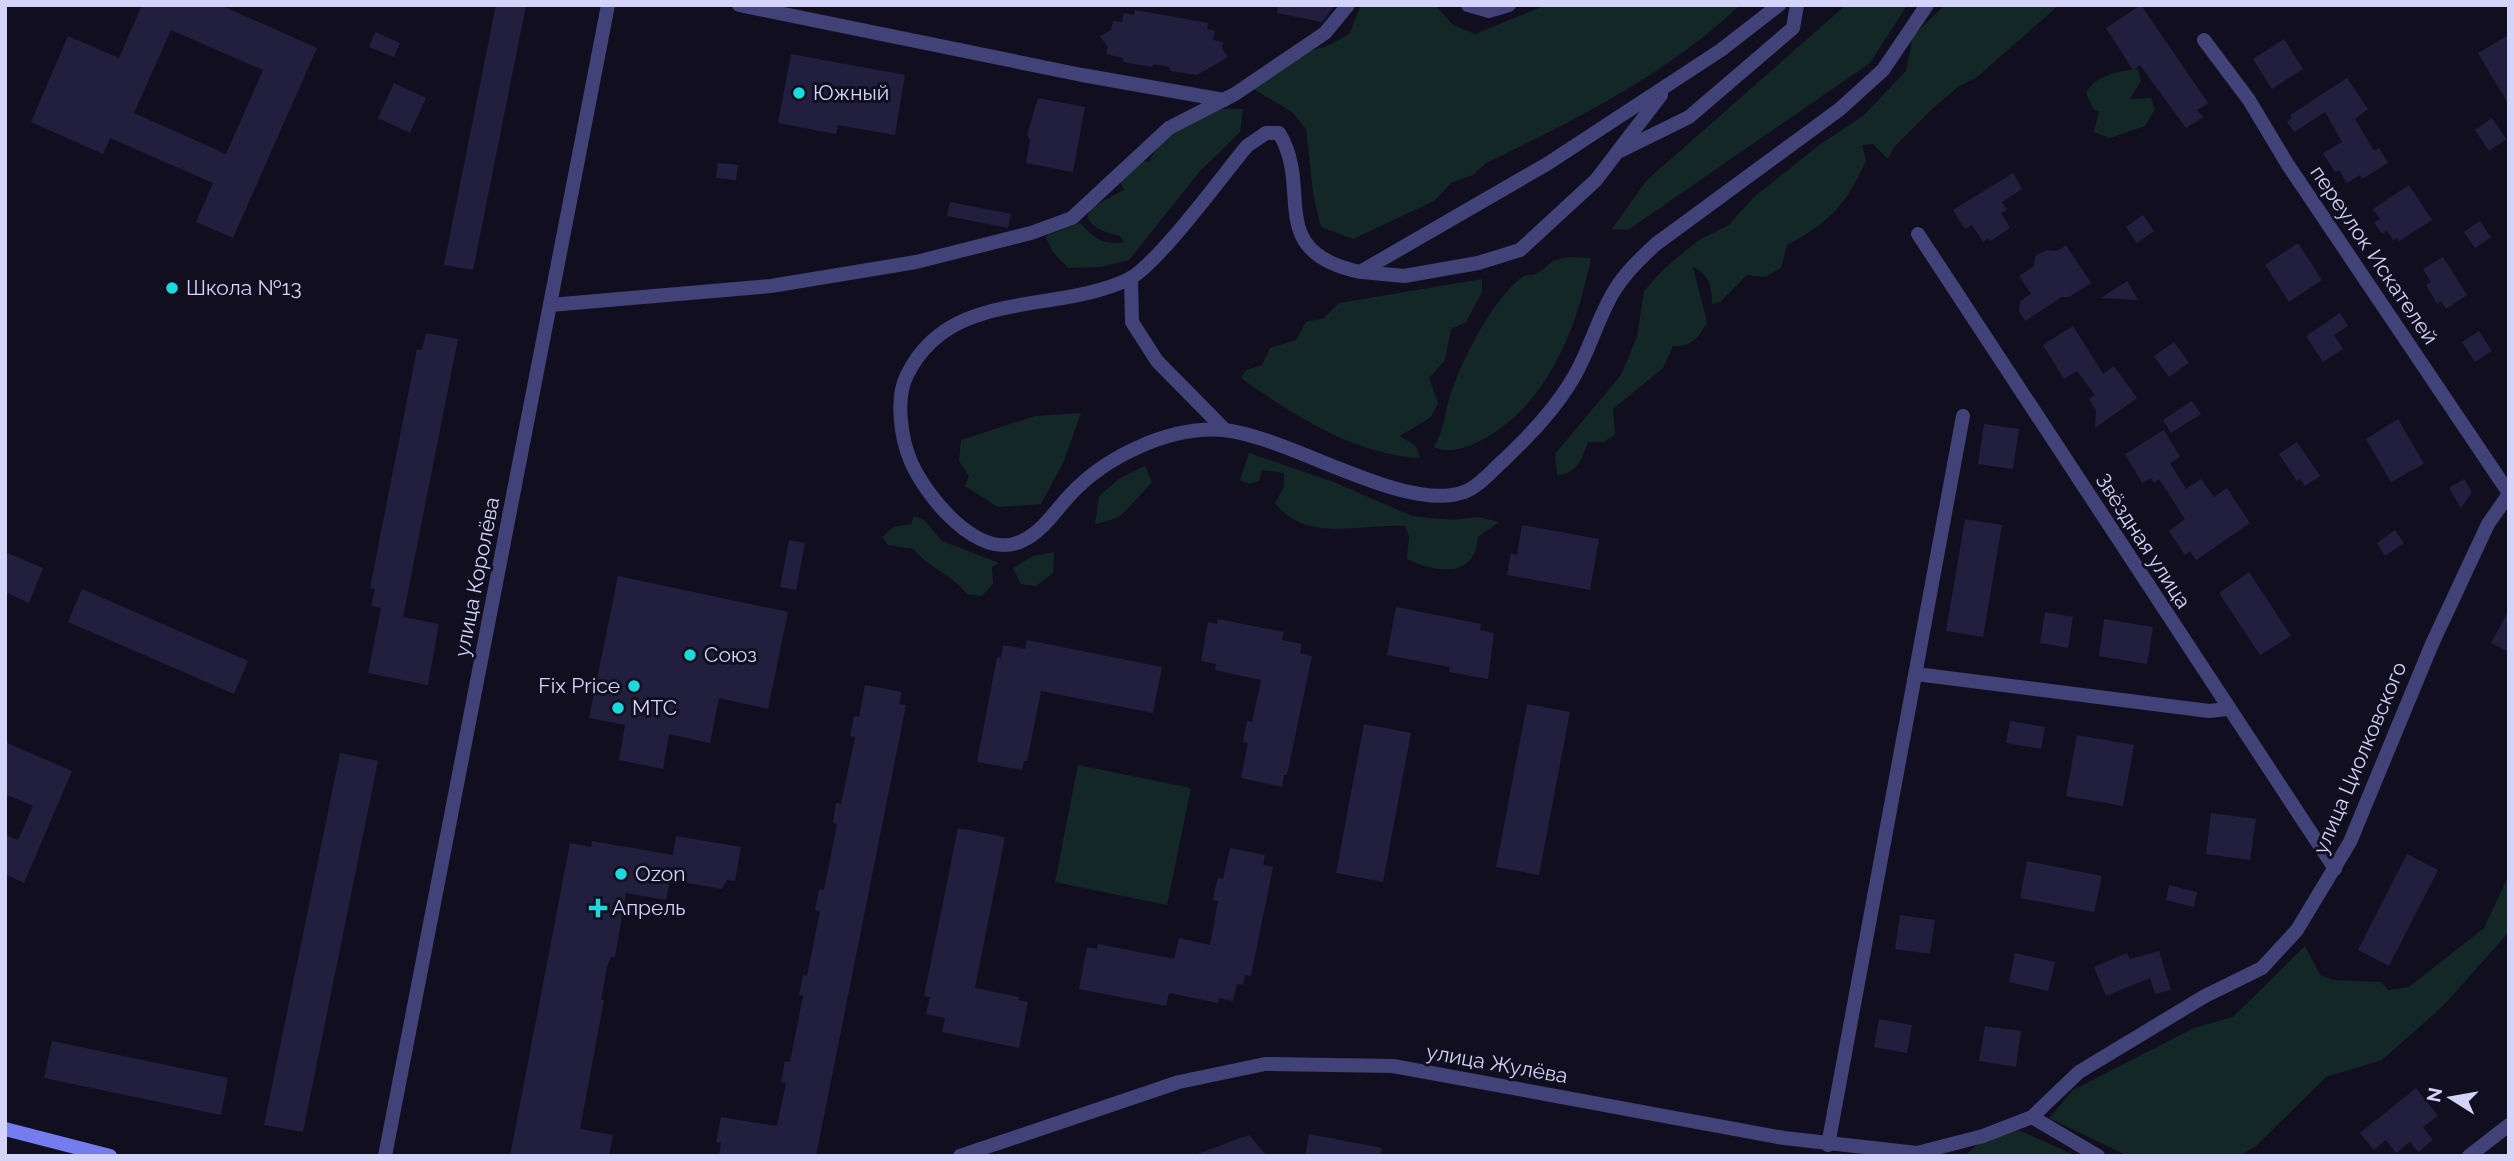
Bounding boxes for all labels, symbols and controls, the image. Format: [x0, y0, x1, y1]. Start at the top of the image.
place label: Южный [813, 80, 889, 105]
marker: Южный [791, 85, 807, 101]
street label: переулок Искателей [2305, 161, 2444, 349]
place label: Школа №13 [186, 275, 302, 300]
marker: Школа №13 [164, 280, 180, 296]
street label: Звёздная улица [2091, 469, 2196, 613]
street label: улица Королёва [449, 495, 504, 659]
place label: Союз [704, 642, 757, 667]
marker: Союз [682, 647, 698, 663]
street label: улица Циолковского [2308, 658, 2411, 858]
place label: Fix Price [538, 673, 620, 698]
marker: Fix Price [626, 678, 642, 694]
place label: МТС [632, 695, 677, 720]
marker: МТС [610, 700, 626, 716]
place label: Ozon [635, 861, 686, 886]
marker: Ozon [613, 866, 629, 882]
place label: Апрель [612, 895, 686, 920]
marker: Апрель [590, 900, 606, 916]
street label: улица Жулёва [1424, 1039, 1570, 1088]
north arrow [2416, 1063, 2486, 1133]
text: N [2422, 1086, 2446, 1104]

